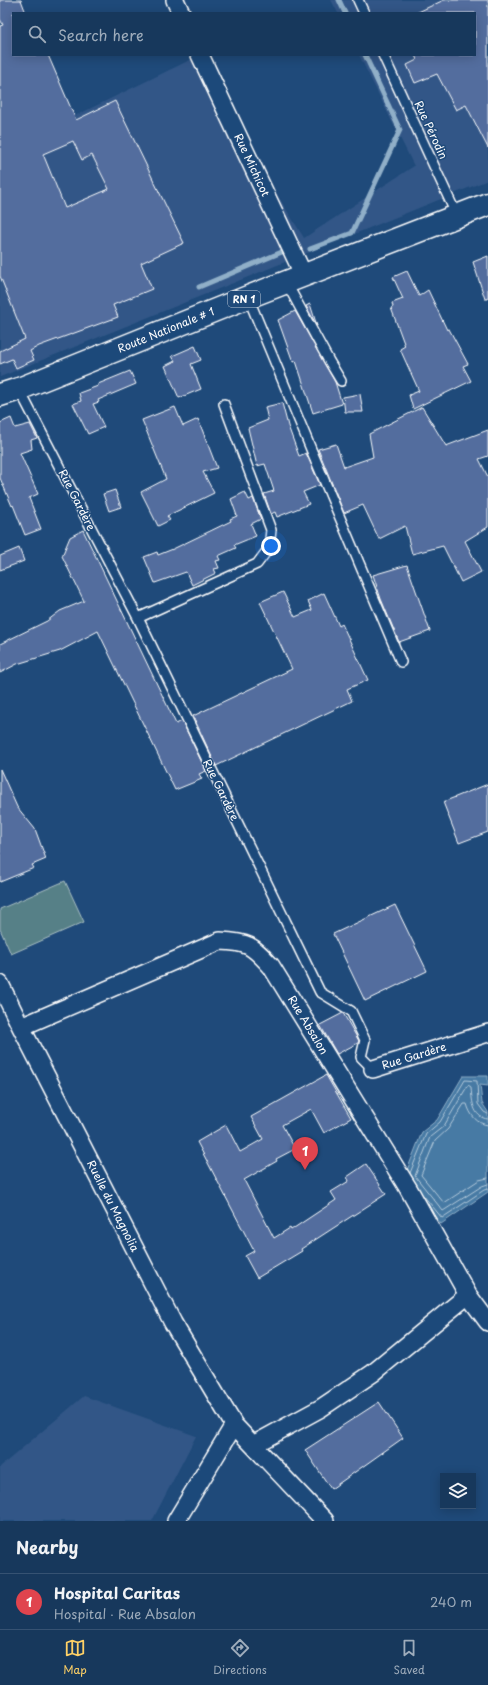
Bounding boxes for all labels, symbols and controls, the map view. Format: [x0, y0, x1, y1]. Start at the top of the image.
search box [12, 12, 476, 56]
icon: search [26, 23, 48, 45]
text: Search here [58, 23, 144, 46]
street label: Rue Pérodin [410, 98, 452, 162]
street label: Rue Michicot [230, 131, 274, 199]
road number: RN 1 [228, 291, 260, 307]
street label: Route Nationale # 1 [115, 302, 217, 357]
street label: Rue Gardère [55, 466, 100, 533]
your location [261, 536, 281, 556]
street label: Rue Gardère [199, 756, 244, 824]
street label: Rue Absalon [284, 992, 333, 1058]
street label: Rue Gardère [379, 1038, 448, 1073]
pin: 1 [292, 1137, 318, 1170]
street label: Ruelle du Magnolia [83, 1157, 144, 1255]
map controls [440, 1473, 476, 1509]
button: layers [440, 1473, 476, 1509]
text: Nearby [16, 1534, 78, 1560]
text: Hospital Caritas [54, 1581, 180, 1604]
text: 1 [26, 1592, 32, 1611]
text: 240 m [430, 1592, 472, 1611]
text: Hospital · Rue Absalon [54, 1604, 196, 1623]
tab: Map [63, 1637, 87, 1678]
tab: Directions [213, 1637, 267, 1678]
tab: Saved [393, 1637, 425, 1678]

